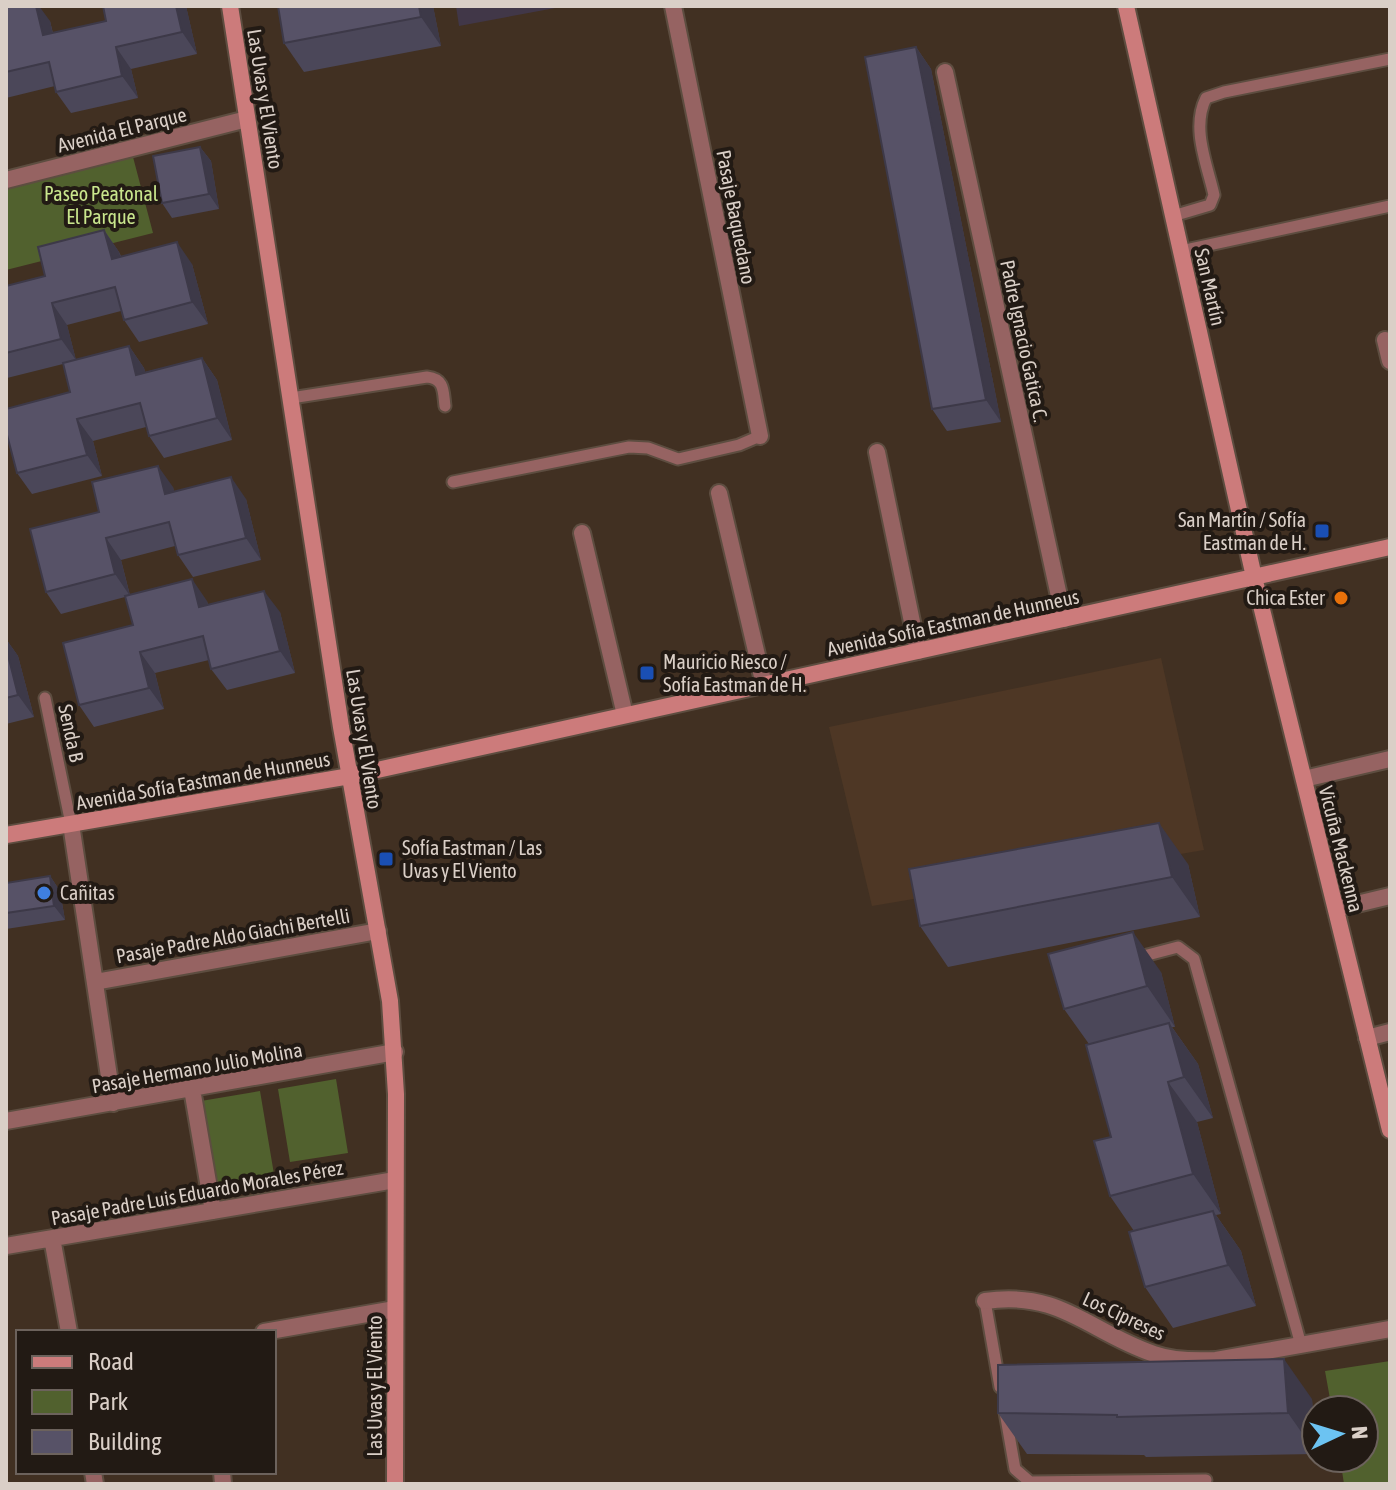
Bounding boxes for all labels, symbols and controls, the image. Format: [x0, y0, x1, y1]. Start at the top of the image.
street label: Las Uvas y El Viento [243, 27, 288, 171]
street label: Avenida El Parque [55, 102, 189, 157]
street label: Pasaje Baquedano [712, 148, 761, 286]
park label: Paseo Peatonal El Parque [44, 182, 159, 228]
street label: San Martín [1190, 246, 1231, 328]
street label: Padre Ignacio Gatica C. [996, 258, 1053, 424]
place label: San Martín / Sofía Eastman de H. [1178, 508, 1306, 554]
marker: San Martín / Sofía Eastman de H. [1313, 522, 1331, 540]
street label: Avenida Sofía Eastman de Hunneus [825, 585, 1081, 661]
place label: Chica Ester [1246, 586, 1326, 609]
marker: Chica Ester [1332, 589, 1350, 607]
place label: Mauricio Riesco / Sofía Eastman de H. [663, 650, 806, 696]
marker: Mauricio Riesco / Sofía Eastman de H. [638, 664, 656, 682]
street label: Las Uvas y El Viento [342, 667, 387, 811]
street label: Senda B [54, 702, 89, 764]
street label: Avenida Sofía Eastman de Hunneus [74, 747, 332, 814]
street label: Vicuña Mackenna [1315, 783, 1368, 914]
place label: Sofía Eastman / Las Uvas y El Viento [402, 836, 542, 882]
marker: Sofía Eastman / Las Uvas y El Viento [377, 850, 395, 868]
place label: Cañitas [60, 881, 115, 904]
marker: Cañitas [35, 884, 53, 902]
street label: Pasaje Padre Aldo Giachi Bertelli [114, 904, 352, 967]
street label: Pasaje Hermano Julio Molina [90, 1038, 304, 1097]
street label: Pasaje Padre Luis Eduardo Morales Pérez [49, 1155, 345, 1230]
street label: Los Cipreses [1079, 1286, 1169, 1345]
street label: Las Uvas y El Viento [363, 1315, 386, 1457]
legend [16, 1330, 276, 1474]
text: Road [88, 1348, 134, 1375]
text: Park [88, 1388, 129, 1415]
north arrow [1300, 1394, 1380, 1474]
text: N [1347, 1425, 1373, 1440]
text: Building [88, 1428, 162, 1455]

